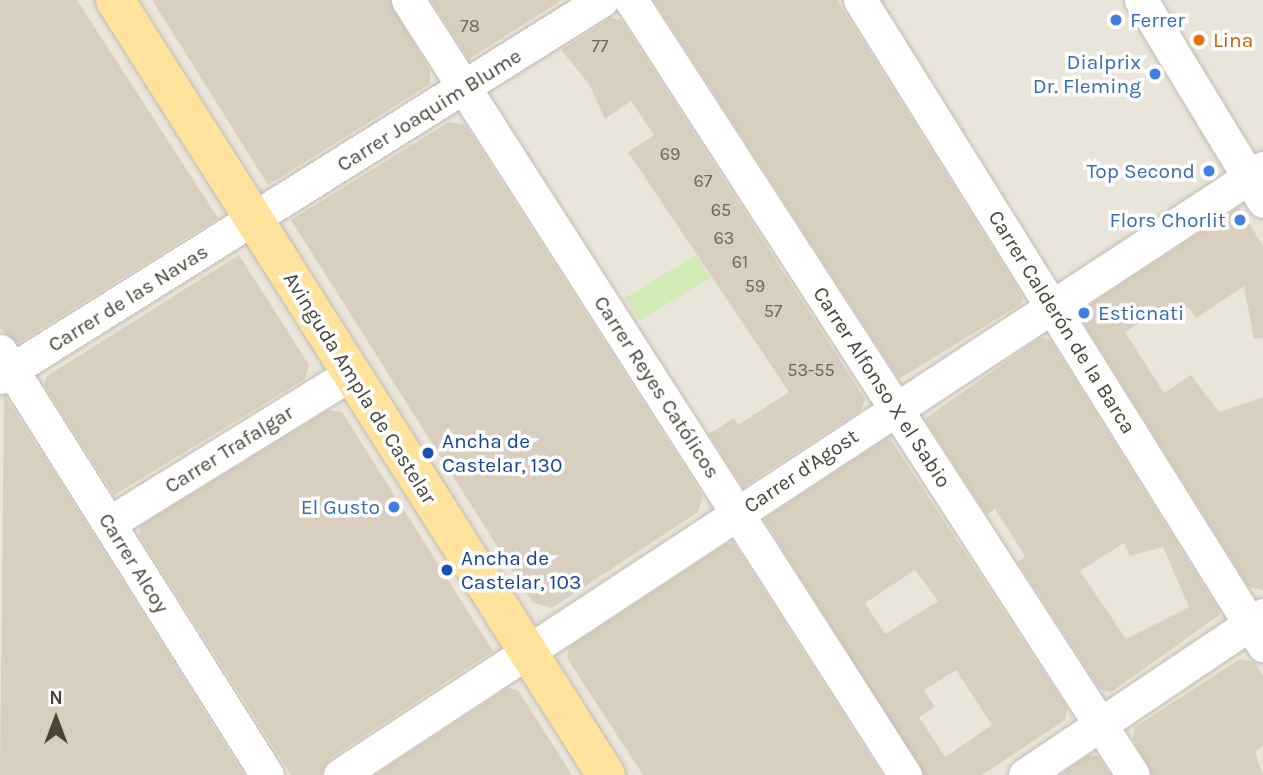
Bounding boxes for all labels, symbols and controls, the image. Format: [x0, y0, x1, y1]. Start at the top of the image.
place label: Ferrer [1130, 7, 1185, 33]
marker: Ferrer [1108, 12, 1124, 28]
house number: 78 [460, 15, 480, 37]
place label: Lina [1213, 27, 1253, 53]
marker: Lina [1191, 32, 1207, 48]
house number: 77 [592, 35, 608, 57]
street label: Carrer Joaquim Blume [332, 43, 526, 177]
place label: Dialprix Dr. Fleming [1033, 49, 1141, 99]
marker: Dialprix Dr. Fleming [1147, 66, 1163, 82]
house number: 69 [660, 143, 680, 165]
place label: Top Second [1087, 158, 1195, 184]
marker: Top Second [1201, 163, 1217, 179]
house number: 67 [694, 170, 712, 192]
house number: 65 [711, 199, 731, 221]
street label: Carrer Calderón de la Barca [983, 206, 1141, 438]
place label: Flors Chorlit [1109, 207, 1226, 233]
marker: Flors Chorlit [1232, 212, 1248, 228]
house number: 63 [714, 227, 734, 249]
street label: Carrer de las Navas [43, 239, 213, 357]
house number: 61 [732, 251, 748, 273]
street label: Avinguda Ampla de Castelar [278, 267, 442, 509]
house number: 59 [745, 275, 765, 297]
street label: Carrer Alfonso X el Sabio [808, 282, 956, 492]
street label: Carrer Reyes Católicos [589, 291, 725, 483]
house number: 57 [764, 300, 782, 322]
place label: Esticnati [1098, 300, 1184, 326]
marker: Esticnati [1076, 305, 1092, 321]
house number: 53-55 [787, 359, 835, 381]
street label: Carrer Trafalgar [160, 399, 298, 499]
street label: Carrer d'Agost [739, 423, 863, 519]
place label: Ancha de Castelar, 130 [442, 428, 562, 478]
marker: Ancha de Castelar, 130 [420, 445, 436, 461]
place label: El Gusto [301, 494, 380, 520]
marker: El Gusto [386, 499, 402, 515]
street label: Carrer Alcoy [93, 508, 175, 618]
place label: Ancha de Castelar, 103 [461, 545, 581, 595]
marker: Ancha de Castelar, 103 [439, 562, 455, 578]
north arrow [21, 684, 91, 754]
text: N [49, 687, 63, 709]

